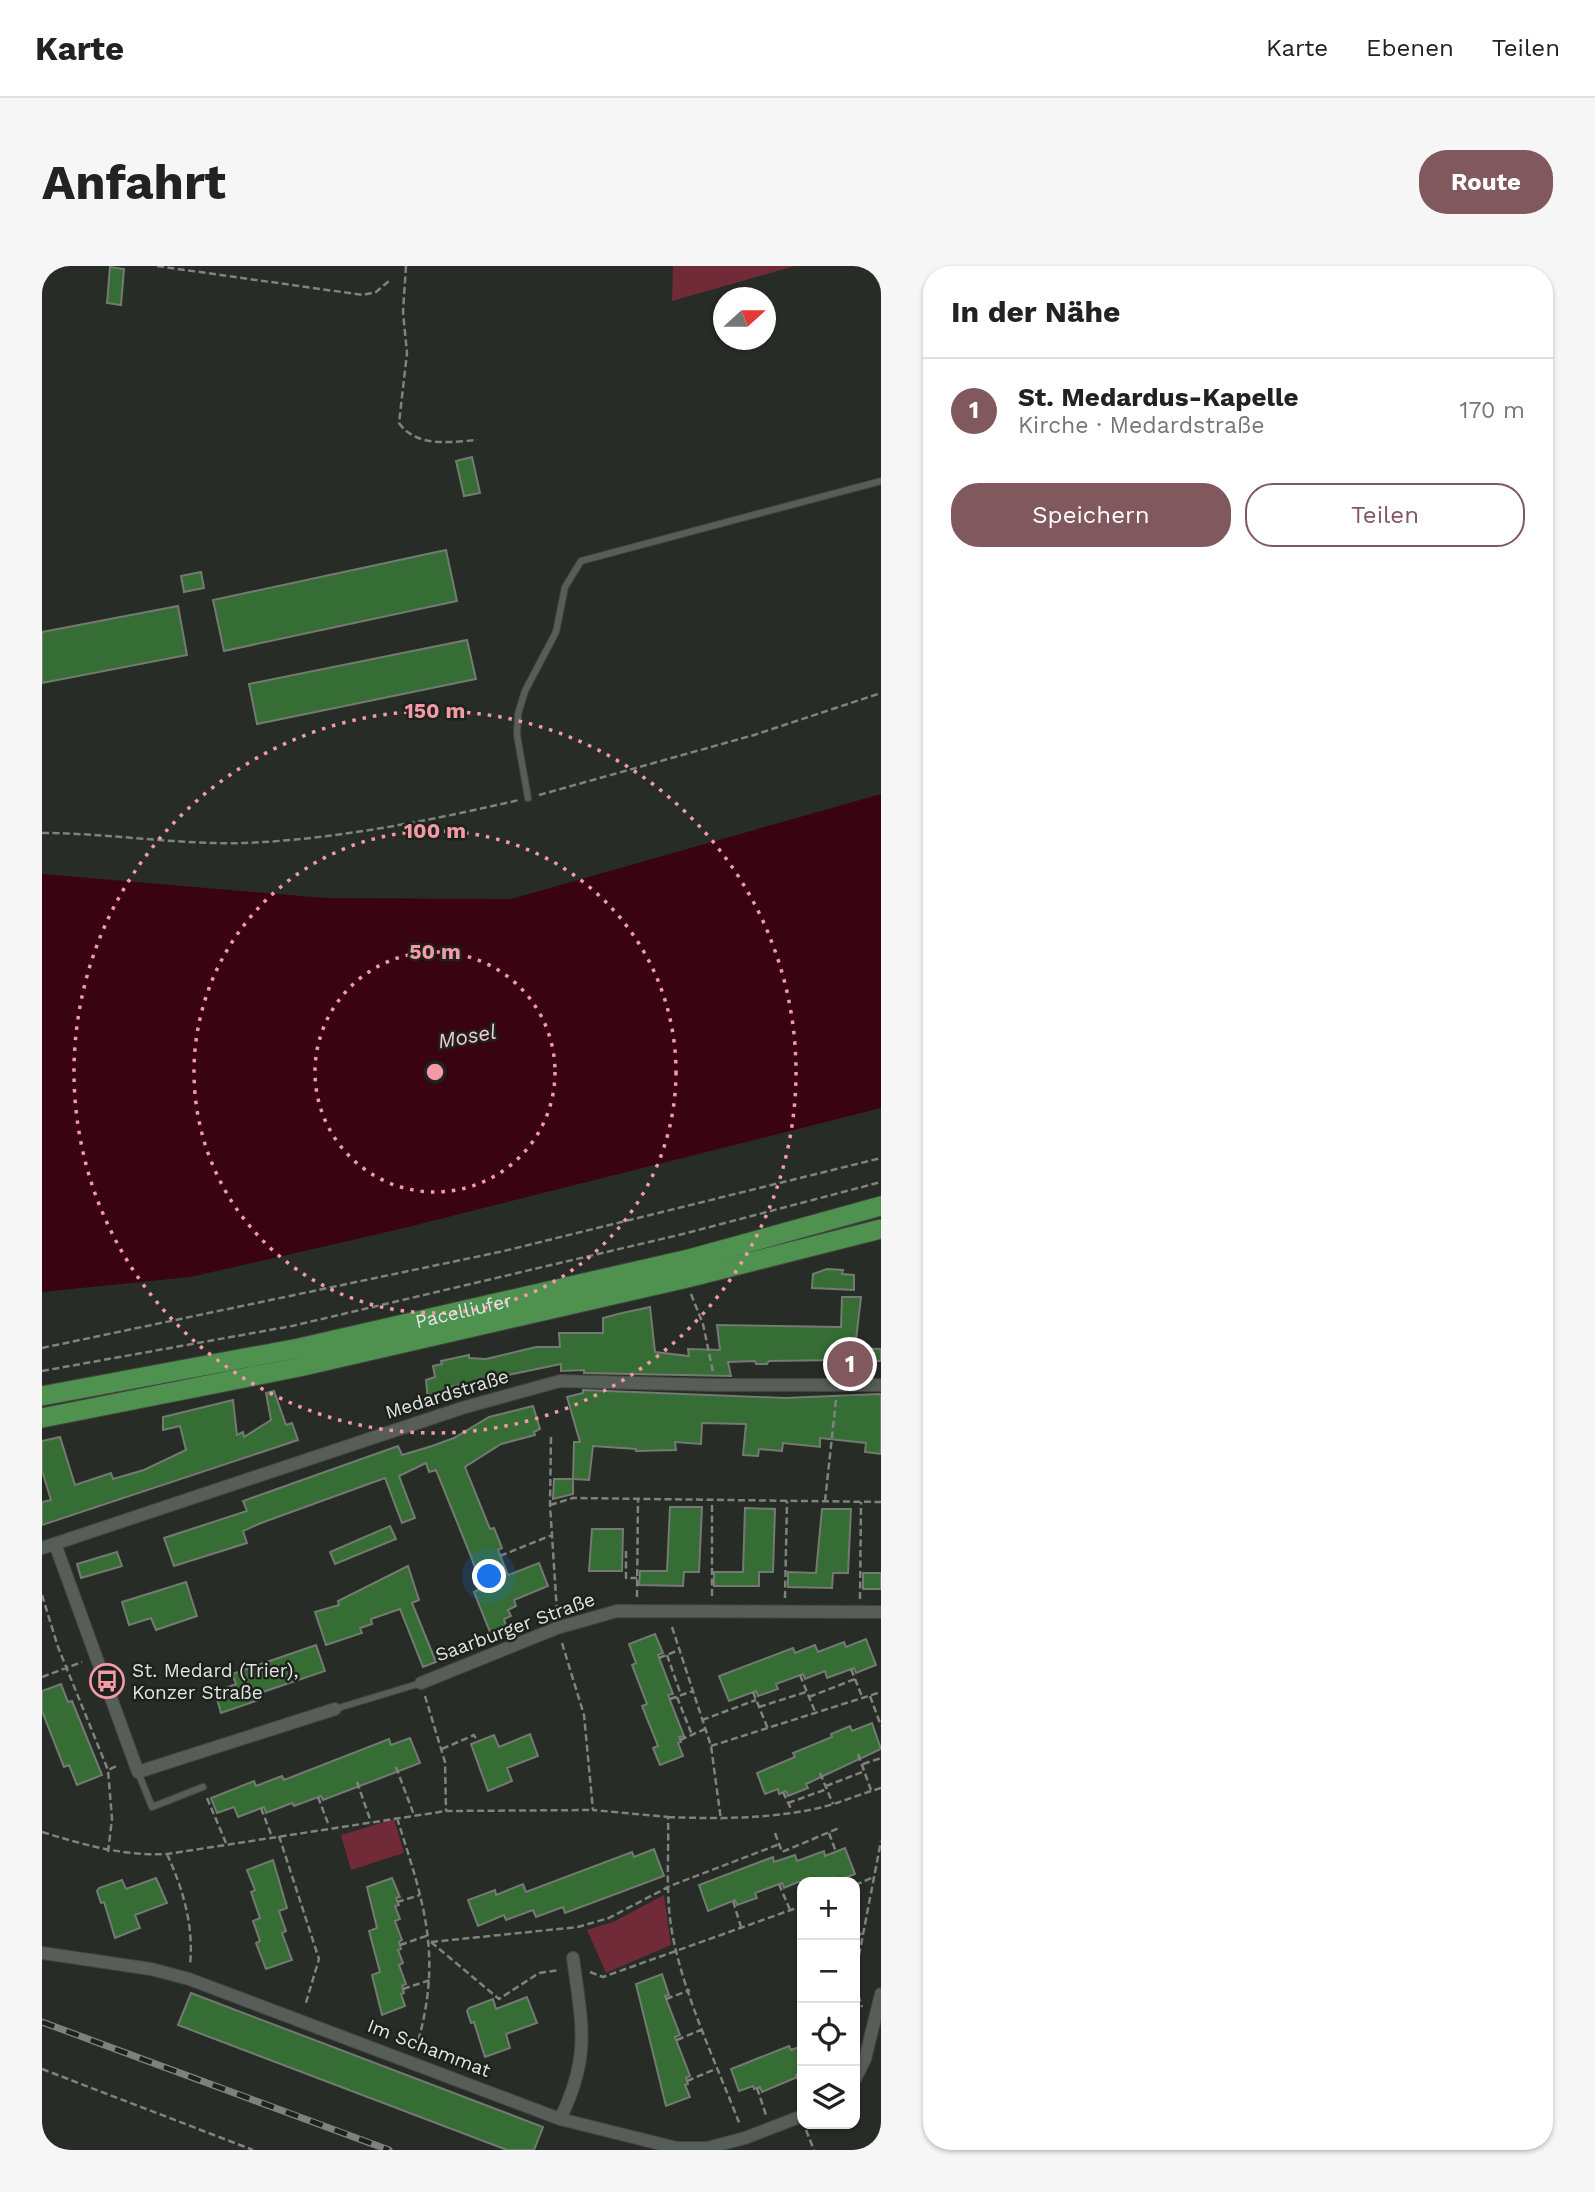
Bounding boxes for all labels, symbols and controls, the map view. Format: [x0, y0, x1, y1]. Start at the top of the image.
text: Karte [35, 29, 124, 68]
text: Karte [1266, 34, 1328, 62]
text: Ebenen [1366, 34, 1454, 62]
text: Teilen [1492, 34, 1560, 62]
button: Route [1419, 150, 1553, 214]
text: Anfahrt [42, 153, 226, 211]
north arrow [713, 287, 776, 350]
text: In der Nähe [951, 294, 1120, 329]
text: St. Medardus-Kapelle [1018, 382, 1299, 412]
text: 1 [969, 397, 979, 424]
text: 170 m [1460, 397, 1525, 424]
text: Kirche · Medardstraße [1018, 412, 1264, 439]
button: Speichern [951, 483, 1231, 547]
button: Teilen [1245, 483, 1525, 547]
text: 150 m [405, 698, 465, 723]
text: 100 m [404, 818, 466, 843]
text: 50 m [409, 939, 461, 964]
water label: Mosel [436, 1019, 498, 1053]
centre of rings [423, 1060, 447, 1084]
street label: Pacelliufer [413, 1288, 514, 1333]
pin: 1 [827, 1338, 873, 1390]
street label: Medardstraße [382, 1364, 512, 1424]
your location [472, 1559, 506, 1593]
street label: Saarburger Straße [432, 1587, 598, 1667]
place label: St. Medard (Trier), Konzer Straße [132, 1659, 299, 1704]
bus stop icon: St. Medard (Trier), Konzer Straße [88, 1662, 126, 1700]
map controls [797, 1877, 860, 2129]
button: + [797, 1877, 860, 1940]
button: − [797, 1940, 860, 2003]
button: locate [797, 2003, 860, 2066]
street label: Im Schammat [364, 2014, 494, 2082]
button: layers [797, 2066, 860, 2129]

